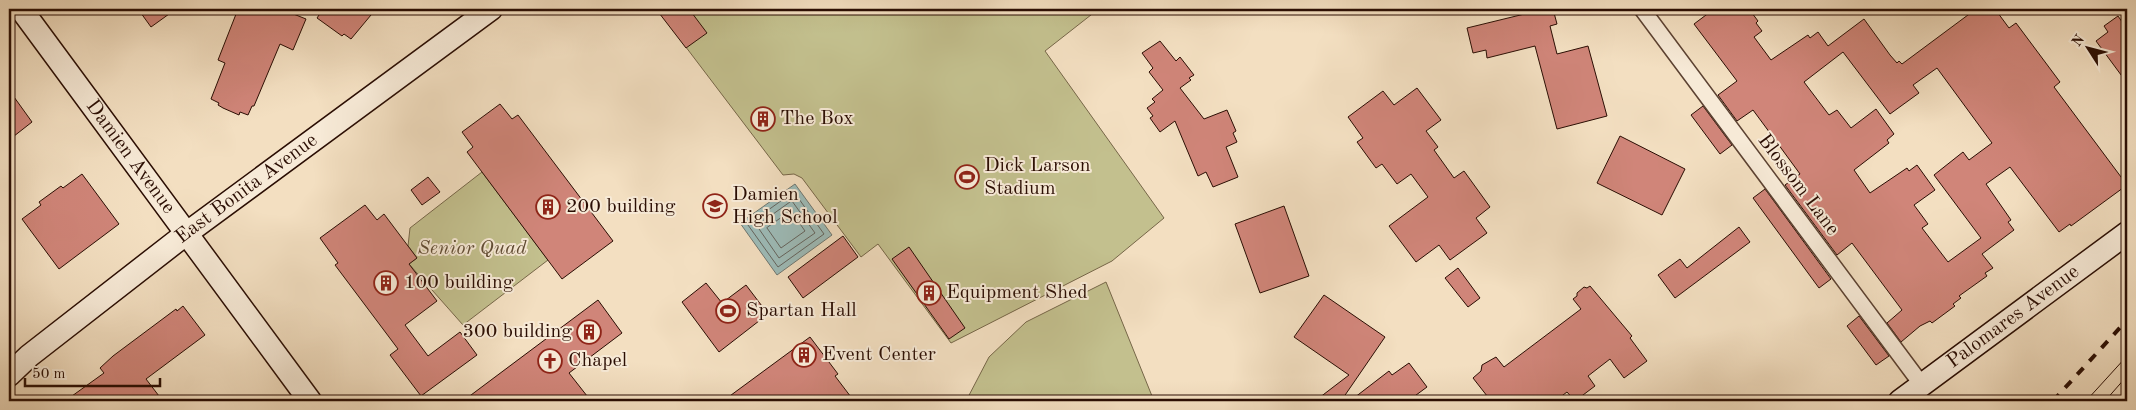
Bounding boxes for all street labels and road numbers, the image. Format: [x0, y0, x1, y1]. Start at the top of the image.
street label: Damien Avenue [82, 96, 179, 218]
street label: East Bonita Avenue [172, 130, 321, 248]
street label: Blossom Lane [1754, 131, 1842, 239]
street label: Palomares Avenue [1943, 262, 2083, 372]

